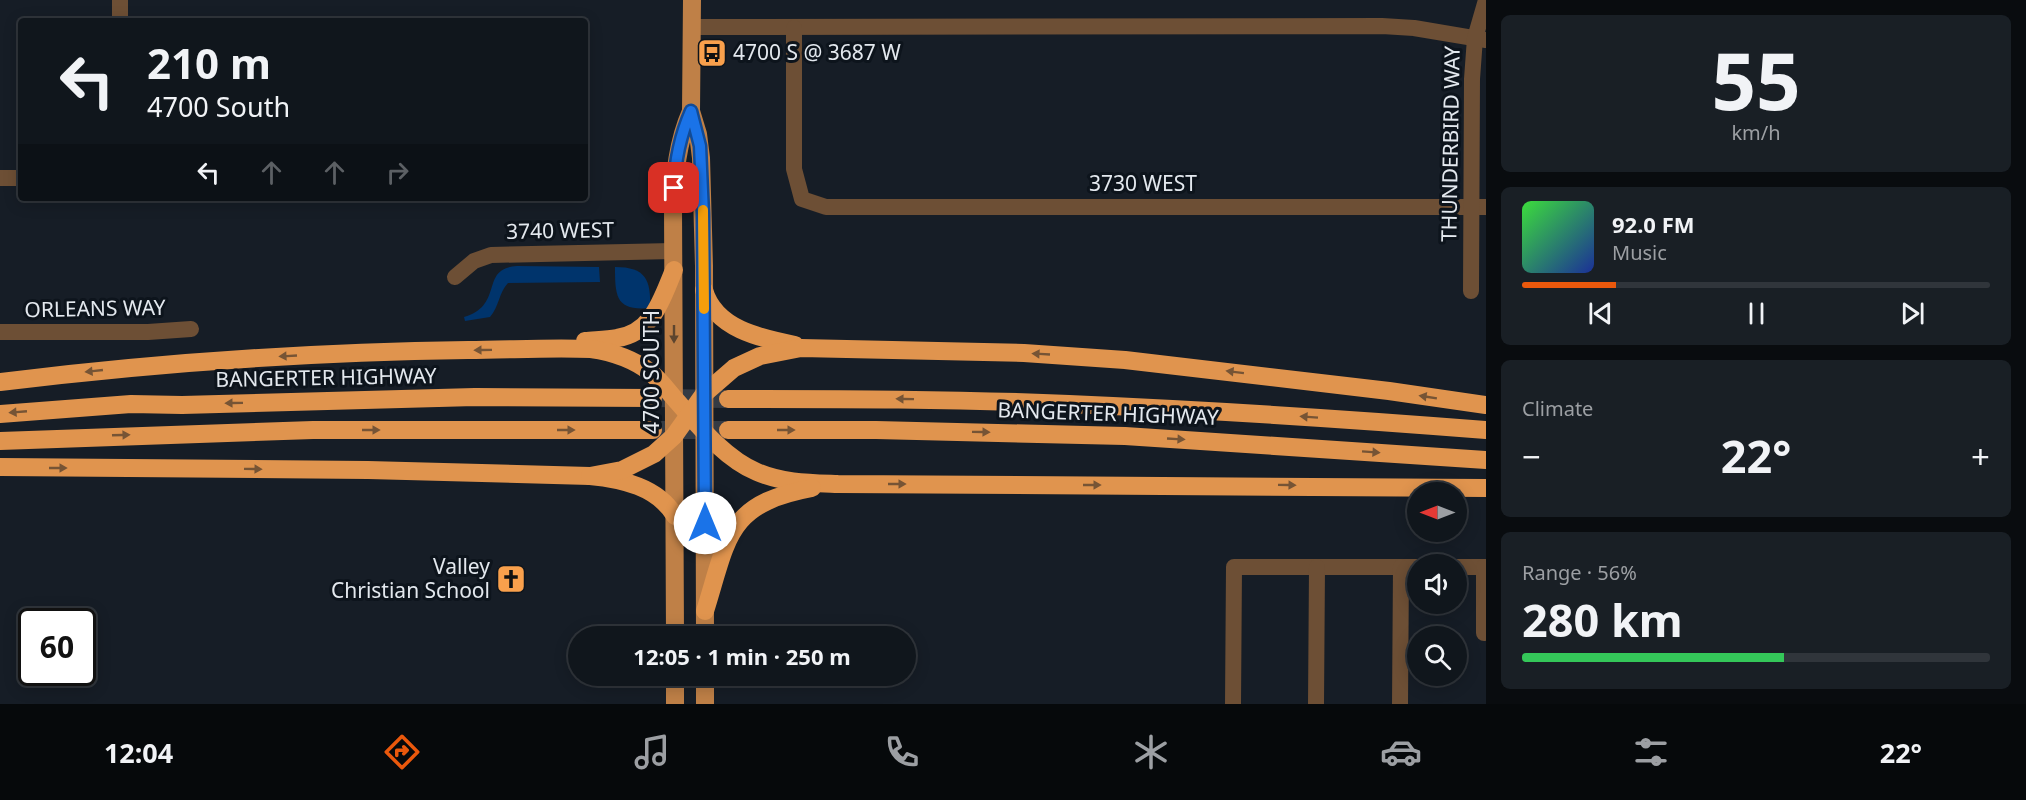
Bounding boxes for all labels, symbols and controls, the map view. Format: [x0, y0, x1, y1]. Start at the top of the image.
text: 55 [1711, 27, 1801, 133]
text: 210 m [147, 34, 271, 91]
bus stop icon: 4700 S @ 3687 W [696, 37, 728, 69]
place label: 4700 S @ 3687 W [733, 38, 901, 66]
icon: left [48, 42, 126, 120]
street label: THUNDERBIRD WAY [1434, 46, 1466, 242]
text: 4700 South [147, 88, 290, 125]
text: km/h [1731, 119, 1781, 146]
icon: left [192, 156, 225, 189]
icon: ahead [255, 156, 288, 189]
icon: ahead [318, 156, 351, 189]
icon: right [381, 156, 414, 189]
pin [648, 162, 699, 213]
street label: 3730 WEST [1089, 169, 1197, 197]
icon: arrive [657, 171, 690, 204]
text: 92.0 FM [1612, 209, 1694, 239]
street label: 3740 WEST [506, 215, 615, 245]
text: Music [1612, 239, 1667, 266]
street label: ORLEANS WAY [24, 293, 166, 323]
icon: previous [1584, 297, 1617, 330]
icon: pause [1740, 297, 1773, 330]
icon: next [1896, 297, 1929, 330]
street label: 4700 SOUTH [637, 310, 665, 434]
one-way arrow [669, 325, 679, 344]
one-way arrow [474, 345, 493, 355]
one-way arrow [1031, 350, 1050, 359]
one-way arrow [279, 351, 298, 360]
street label: BANGERTER HIGHWAY [215, 361, 437, 393]
one-way arrow [84, 366, 103, 376]
one-way arrow [1225, 367, 1244, 377]
one-way arrow [1419, 392, 1438, 401]
one-way arrow [895, 395, 914, 404]
street label: BANGERTER HIGHWAY [997, 395, 1219, 431]
text: Climate [1522, 395, 1593, 422]
one-way arrow [224, 399, 243, 408]
one-way arrow [9, 407, 28, 417]
one-way arrow [1300, 413, 1319, 422]
one-way arrow [362, 425, 381, 435]
one-way arrow [557, 425, 576, 435]
one-way arrow [777, 425, 796, 435]
text: 22° [1721, 425, 1791, 486]
one-way arrow [972, 427, 991, 436]
one-way arrow [112, 431, 131, 440]
text: − [1522, 434, 1541, 479]
text: + [1971, 434, 1990, 479]
one-way arrow [1167, 435, 1186, 444]
one-way arrow [1361, 447, 1380, 456]
one-way arrow [49, 463, 68, 473]
one-way arrow [244, 464, 263, 473]
one-way arrow [887, 479, 906, 489]
one-way arrow [1082, 480, 1101, 489]
one-way arrow [1277, 480, 1296, 490]
north arrow [1407, 482, 1467, 542]
map controls [1407, 482, 1467, 686]
position arrow [673, 491, 737, 555]
place label: Valley Christian School [331, 552, 490, 604]
button: sound [1407, 554, 1467, 614]
text: Range · 56% [1522, 559, 1637, 586]
church icon: Valley Christian School [495, 563, 527, 595]
text: 280 km [1522, 589, 1683, 650]
speed limit sign: 60 [18, 608, 96, 686]
button: search [1407, 626, 1467, 686]
text: 12:05 · 1 min · 250 m [633, 641, 851, 671]
icon: directions [381, 731, 423, 773]
icon: music [631, 731, 673, 773]
icon: phone [881, 731, 923, 773]
icon: climate [1130, 731, 1172, 773]
icon: car [1380, 731, 1422, 773]
icon: filters [1630, 731, 1672, 773]
text: 12:04 [104, 734, 173, 771]
text: 22° [1880, 734, 1922, 771]

